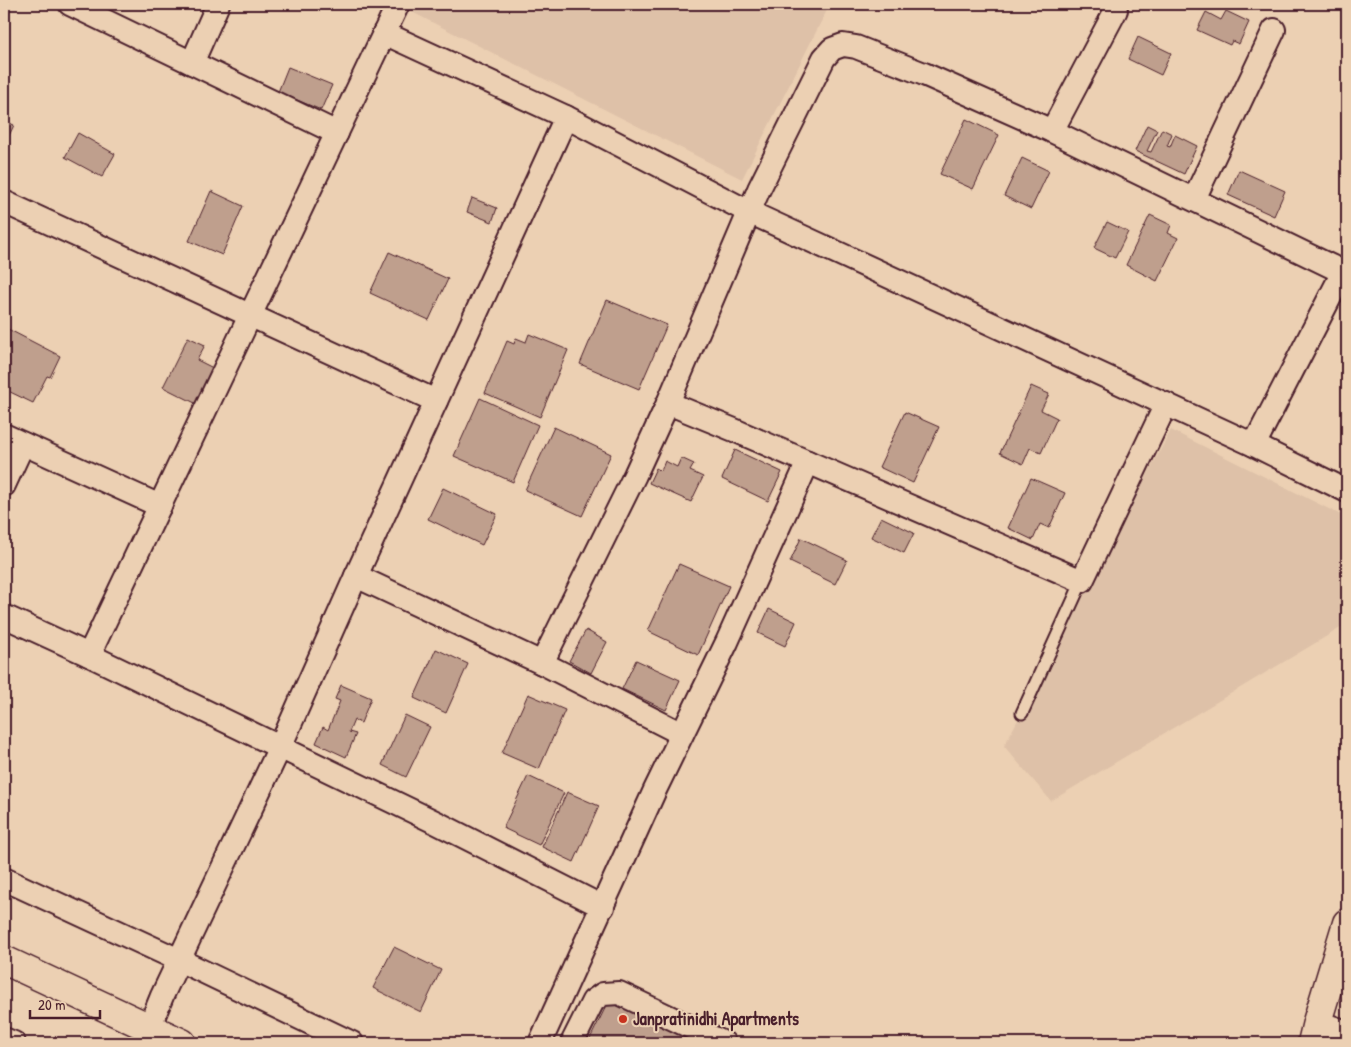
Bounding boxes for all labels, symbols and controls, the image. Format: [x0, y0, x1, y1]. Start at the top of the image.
scale bar [30, 987, 100, 1019]
text: 20 m [38, 994, 65, 1015]
place label: Janpratinidhi Apartments [633, 1006, 799, 1032]
marker: Janpratinidhi Apartments [617, 1013, 629, 1025]

